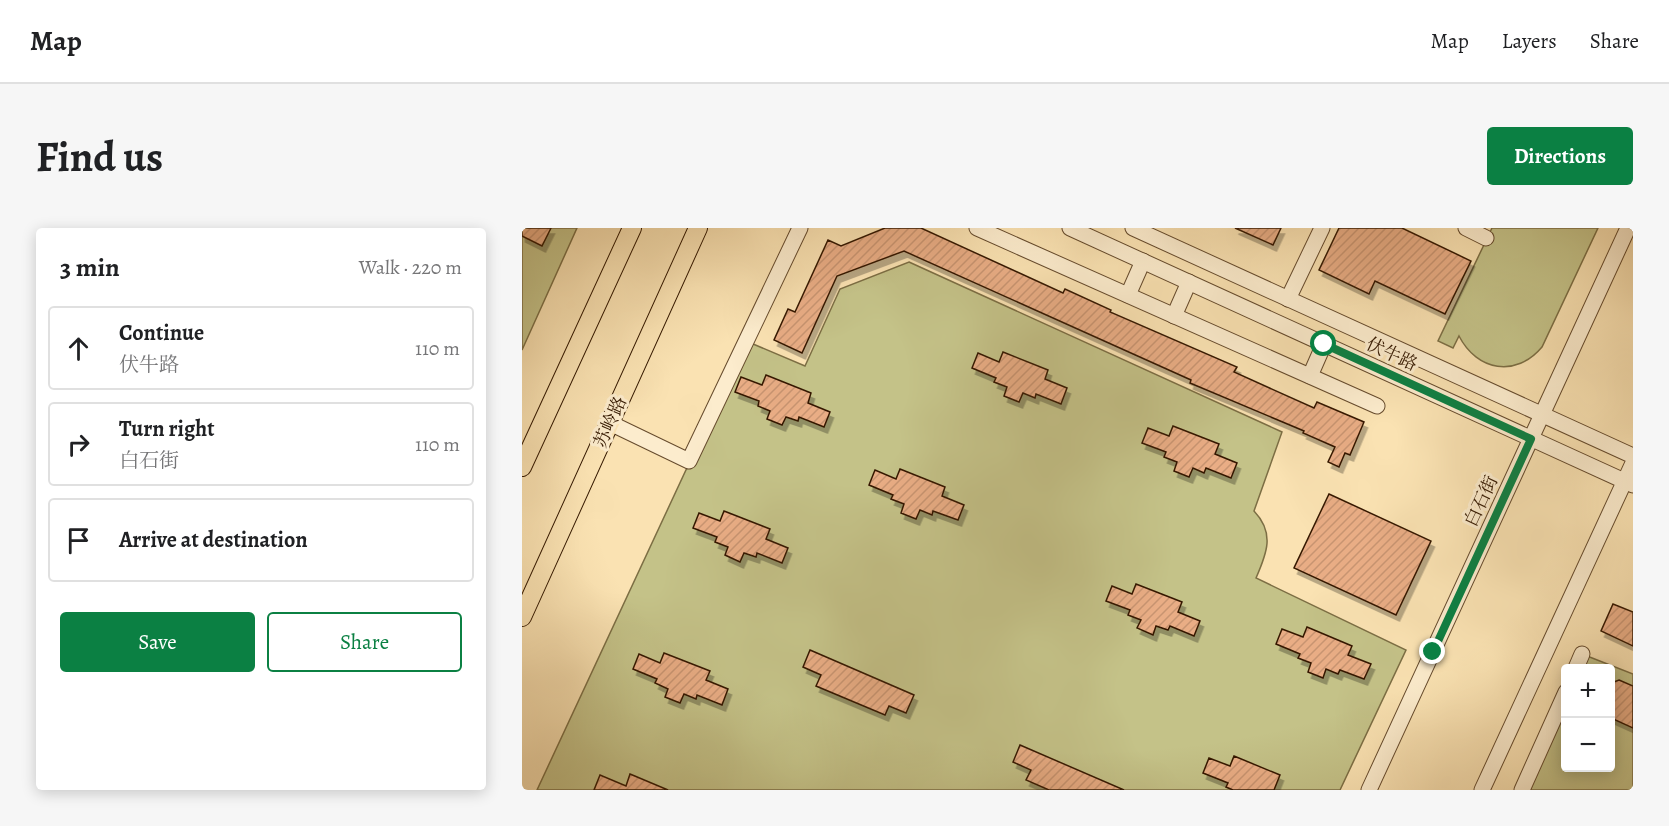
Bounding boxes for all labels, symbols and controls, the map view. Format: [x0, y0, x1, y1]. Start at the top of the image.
text: Map [30, 22, 82, 60]
text: Map [1430, 27, 1469, 55]
text: Layers [1502, 27, 1557, 55]
text: Share [1590, 27, 1639, 55]
button: Directions [1487, 127, 1633, 185]
text: Find us [36, 128, 163, 185]
text: 3 min [60, 250, 120, 285]
text: Walk · 220 m [359, 254, 462, 281]
text: Continue [119, 318, 204, 348]
route start [1310, 330, 1336, 356]
icon: ahead [62, 332, 95, 365]
street label: 伏牛路 [1362, 332, 1422, 376]
text: 110 m [415, 335, 460, 362]
text: 伏牛路 [119, 351, 179, 378]
street label: 苏岭路 [588, 392, 632, 452]
text: Turn right [119, 414, 215, 444]
icon: right [62, 428, 95, 461]
text: 110 m [415, 431, 460, 458]
text: 白石街 [119, 447, 179, 474]
street label: 白石街 [1459, 471, 1503, 531]
icon: arrive [62, 524, 95, 557]
text: Arrive at destination [119, 525, 308, 555]
button: Save [60, 612, 255, 672]
button: Share [267, 612, 462, 672]
route end [1419, 638, 1445, 664]
map controls [1561, 664, 1615, 772]
button: + [1561, 664, 1615, 718]
button: − [1561, 718, 1615, 772]

